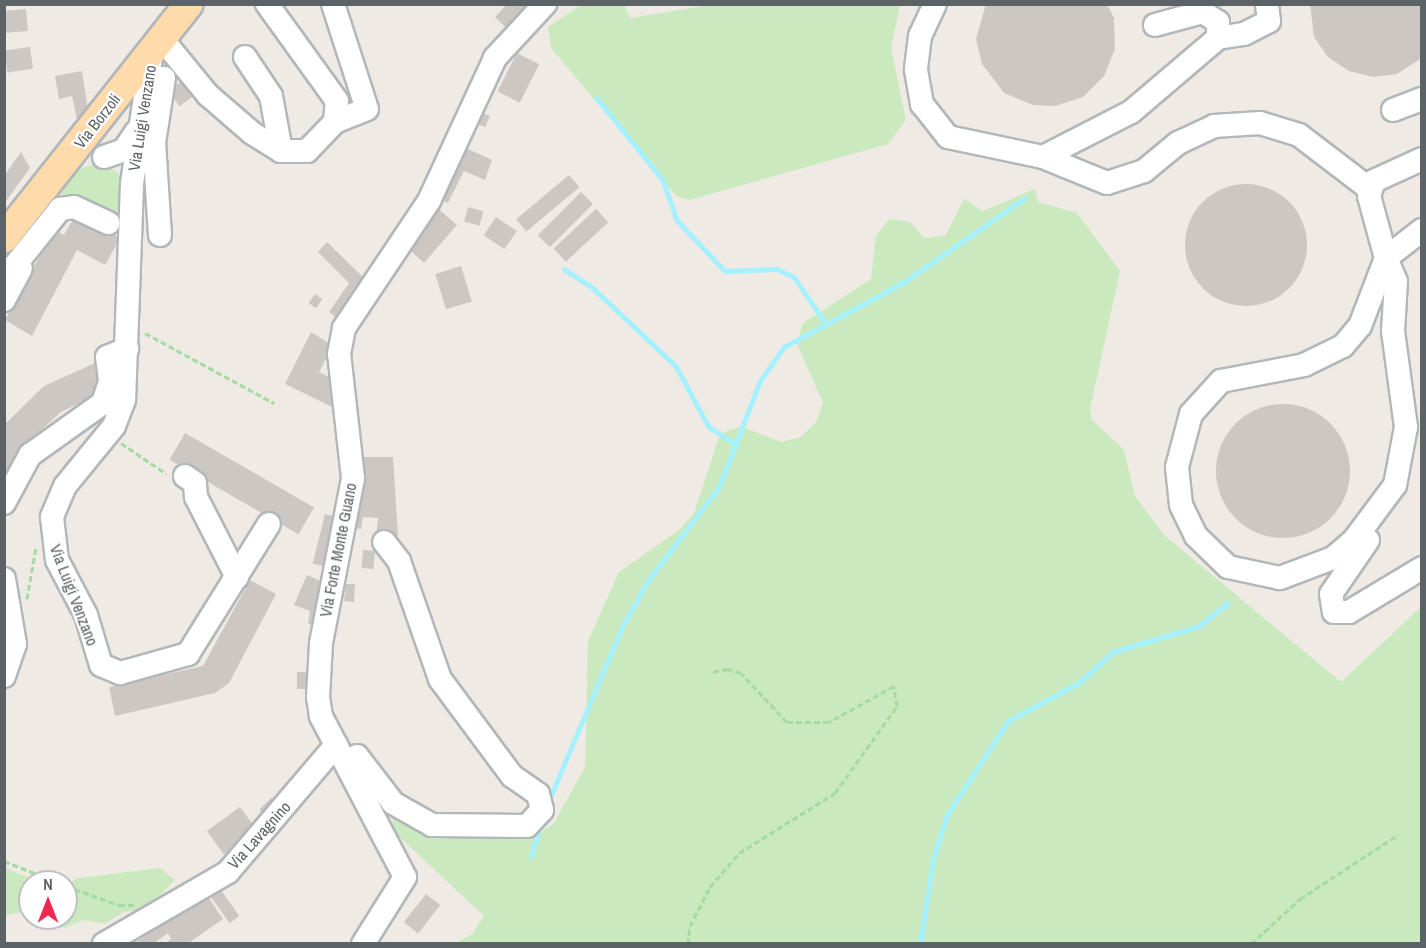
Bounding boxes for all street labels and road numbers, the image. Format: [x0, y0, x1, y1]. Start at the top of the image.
street label: Via Luigi Venzano [124, 64, 160, 172]
street label: Via Borzoli [70, 90, 124, 152]
street label: Via Forte Monte Guano [316, 481, 360, 619]
street label: Via Luigi Venzano [46, 542, 102, 648]
street label: Via Lavagnino [224, 797, 294, 873]

